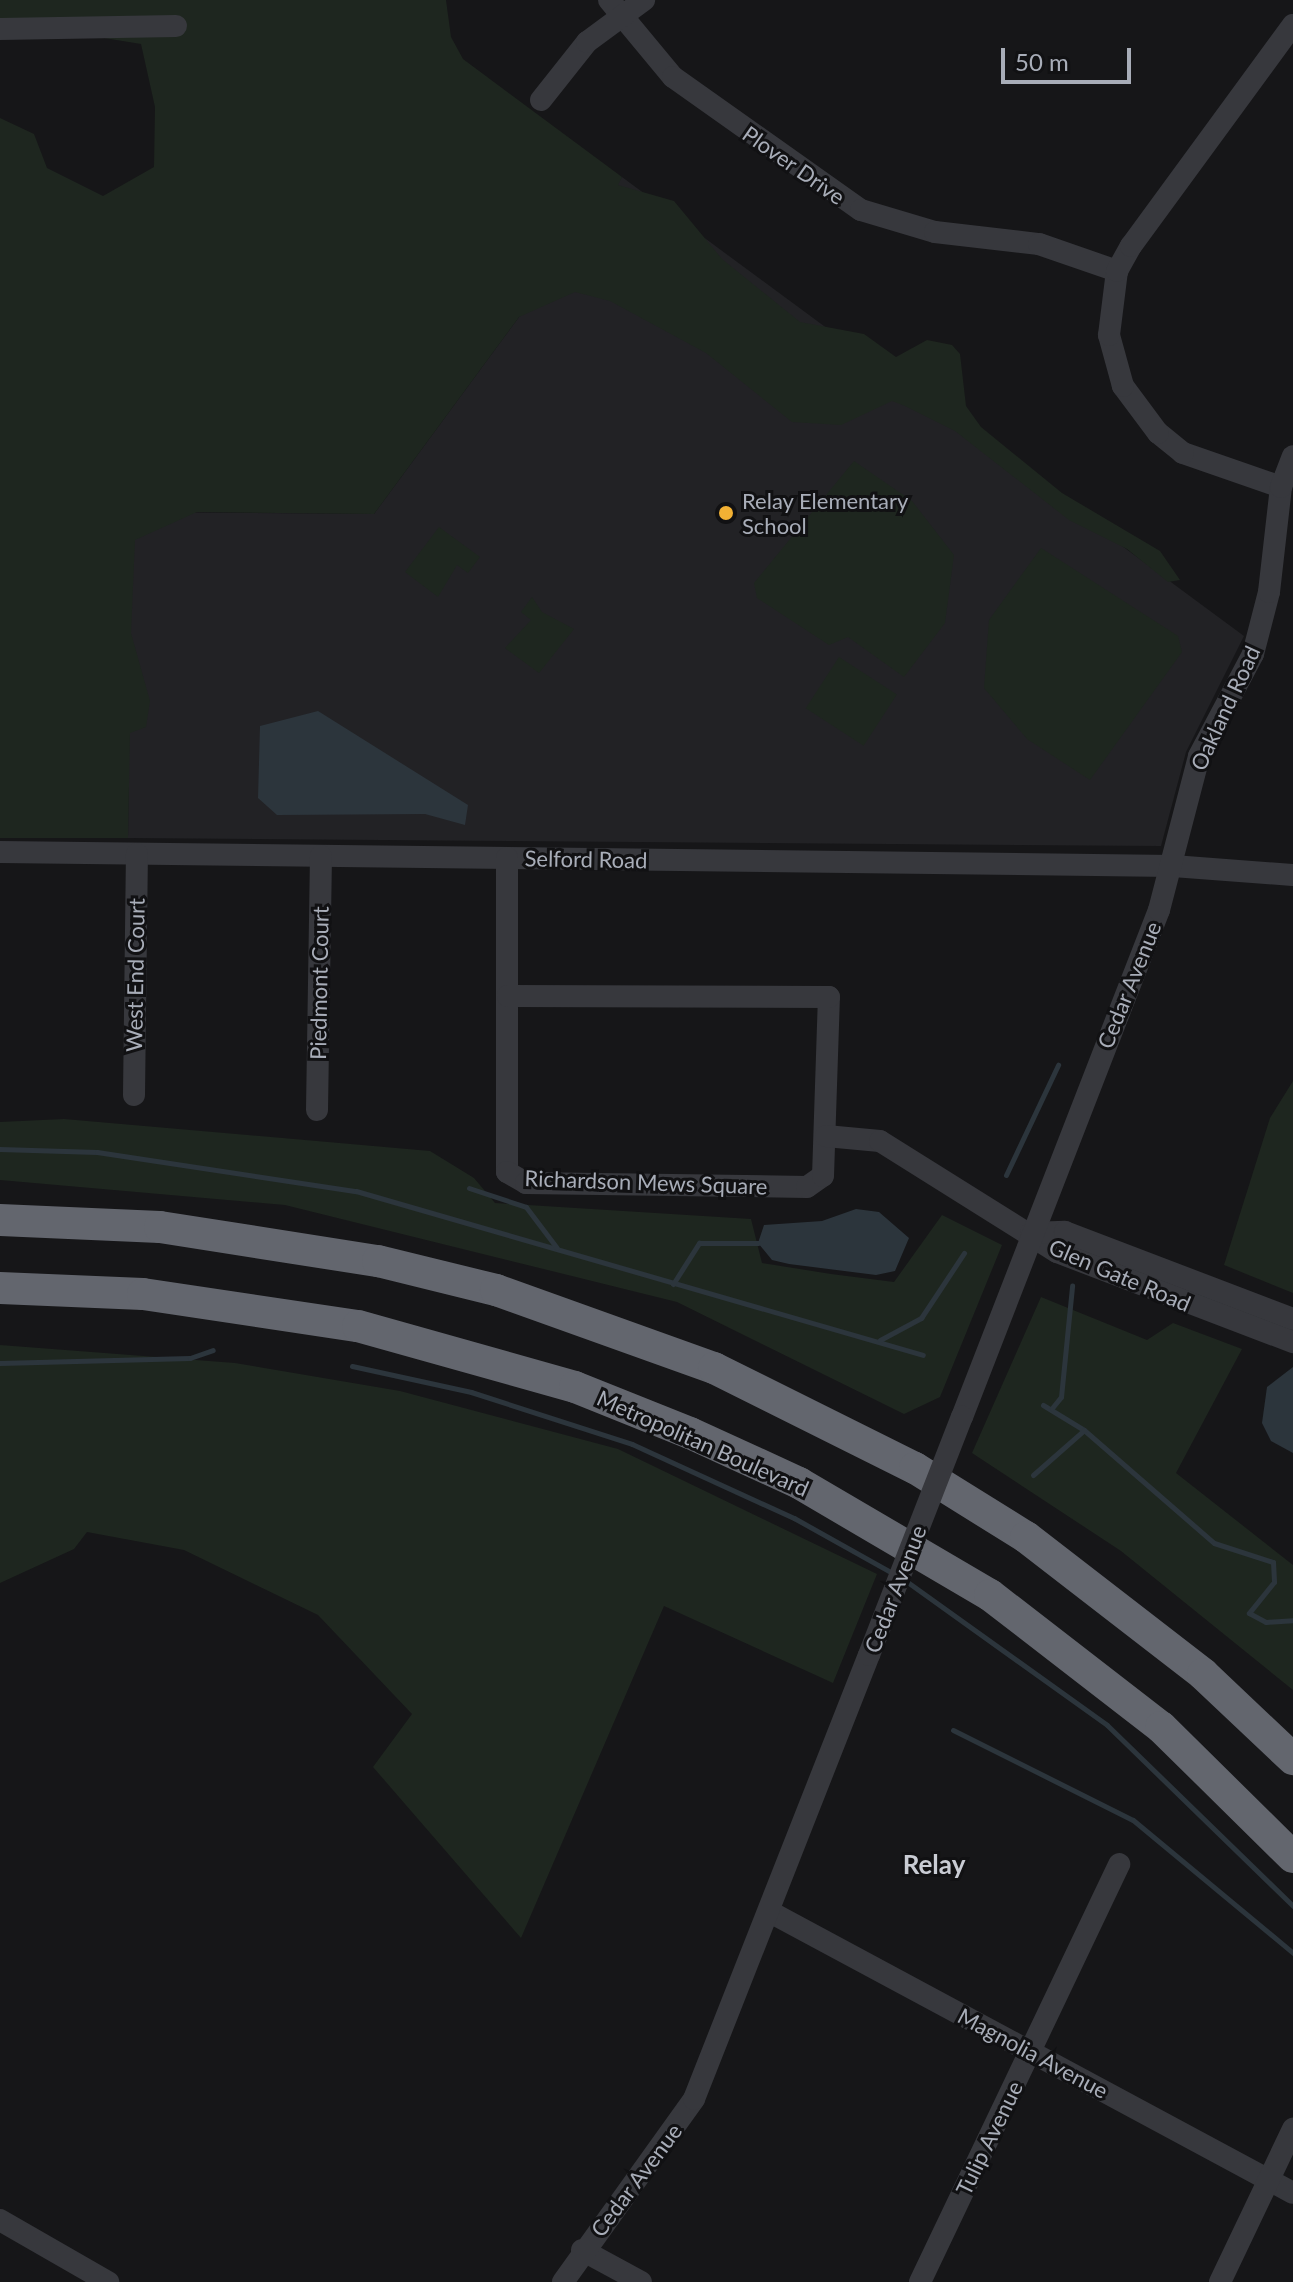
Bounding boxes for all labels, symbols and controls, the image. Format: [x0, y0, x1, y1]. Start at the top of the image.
scale bar [1005, 32, 1135, 82]
text: 50 m [1015, 47, 1069, 76]
street label: Plover Drive [738, 120, 850, 210]
place label: Relay Elementary School [742, 487, 909, 538]
marker: Relay Elementary School [717, 504, 735, 522]
street label: Oakland Road [1185, 641, 1265, 775]
street label: Selford Road [524, 845, 648, 873]
street label: West End Court [120, 898, 150, 1052]
street label: Piedmont Court [304, 906, 334, 1060]
street label: Cedar Avenue [1091, 917, 1167, 1053]
street label: Richardson Mews Square [524, 1165, 768, 1199]
street label: Glen Gate Road [1045, 1233, 1195, 1317]
street label: Metropolitan Boulevard [593, 1384, 813, 1502]
street label: Cedar Avenue [858, 1521, 932, 1657]
district label: Relay [903, 1849, 965, 1881]
street label: Magnolia Avenue [953, 2002, 1113, 2104]
street label: Tulip Avenue [950, 2076, 1028, 2200]
street label: Cedar Avenue [585, 2118, 687, 2242]

